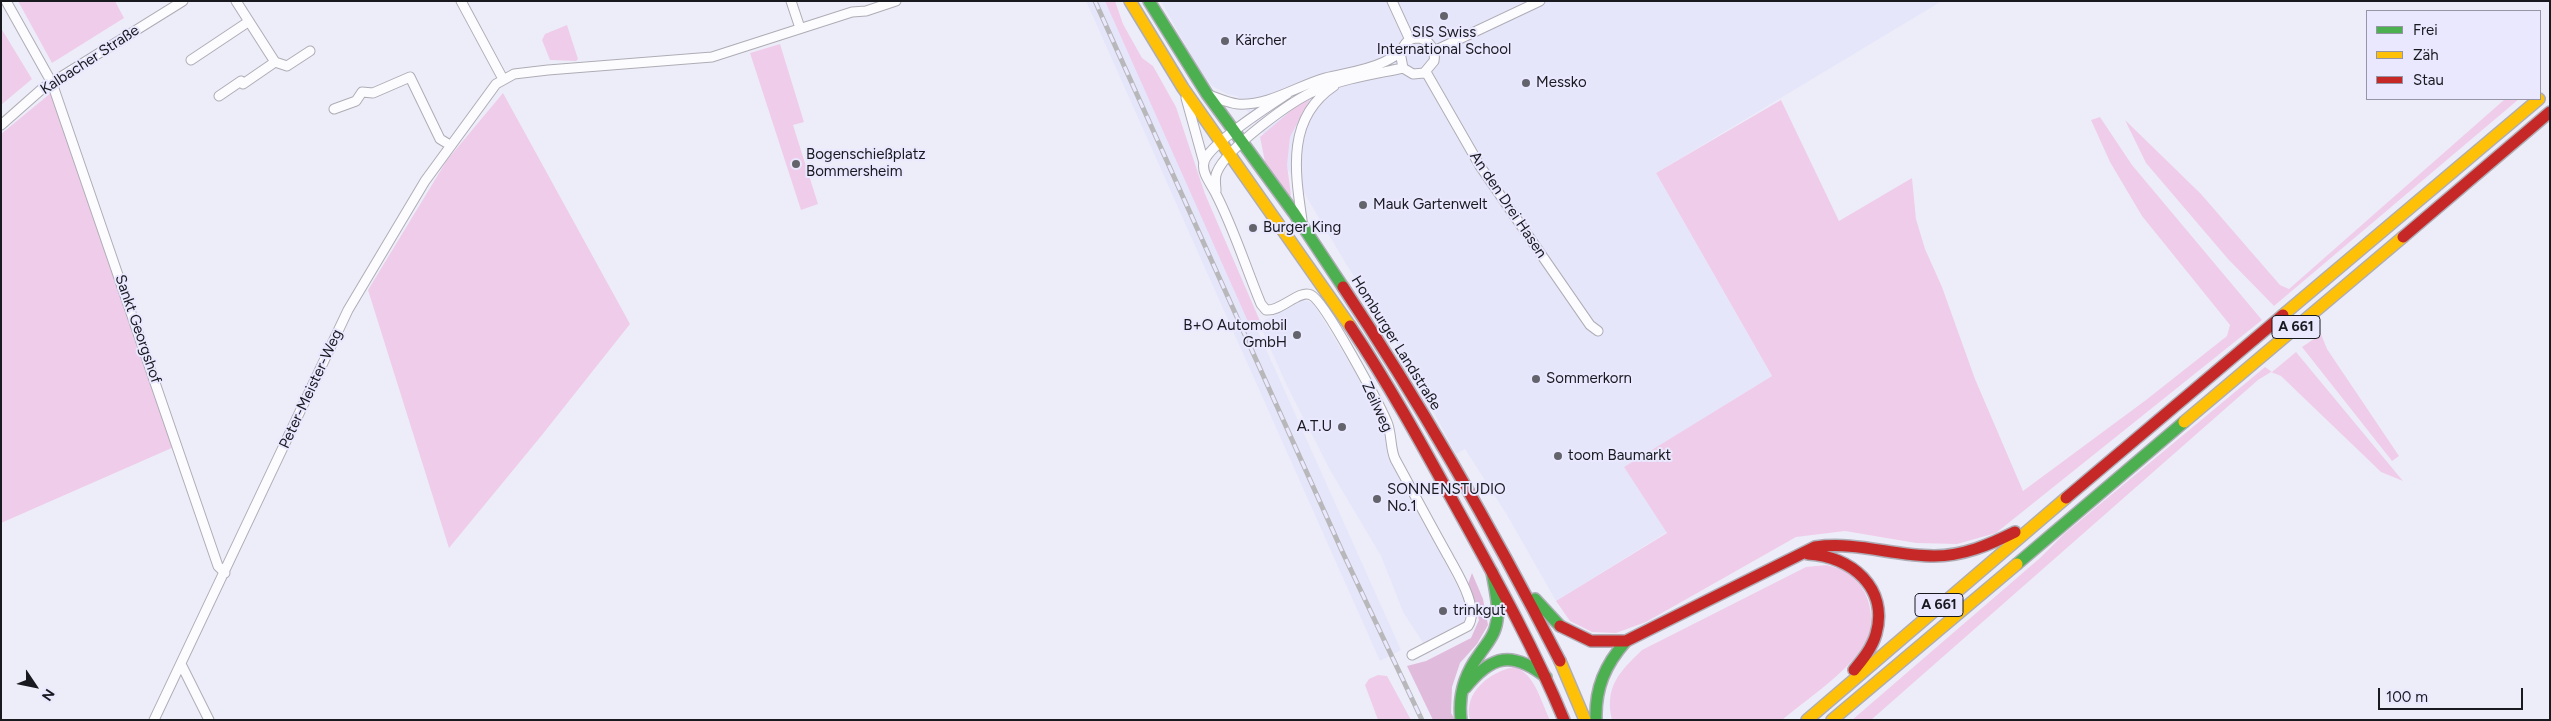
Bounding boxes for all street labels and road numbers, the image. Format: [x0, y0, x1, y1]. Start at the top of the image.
street label: Kalbacher Straße [37, 21, 143, 99]
street label: An den Drei Hasen [1466, 148, 1550, 262]
street label: Sankt Georgshof [111, 272, 165, 386]
street label: Homburger Landstraße [1347, 272, 1445, 414]
road number: A 661 [2272, 316, 2320, 338]
street label: Peter-Meister-Weg [276, 327, 346, 451]
street label: Zeilweg [1358, 379, 1396, 435]
road number: A 661 [1915, 594, 1963, 616]

